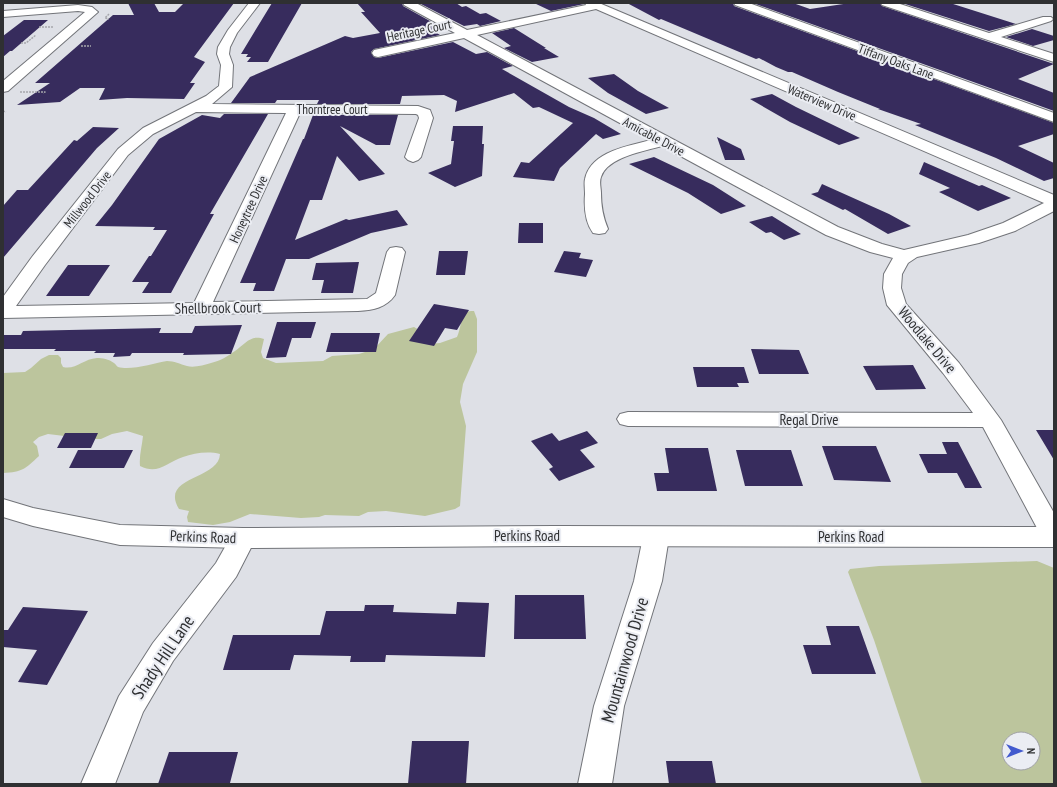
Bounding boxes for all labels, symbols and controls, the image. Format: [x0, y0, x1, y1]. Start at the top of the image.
street label: Heritage Court [385, 15, 453, 46]
street label: Tiffany Oaks Lane [856, 40, 936, 83]
street label: Waterview Drive [785, 80, 859, 125]
street label: Thorntree Court [296, 101, 368, 118]
street label: Amicable Drive [620, 113, 688, 160]
street label: Millwood Drive [60, 167, 115, 231]
street label: Honeytree Drive [225, 173, 271, 246]
street label: Shellbrook Court [175, 297, 261, 318]
street label: Woodlake Drive [894, 303, 961, 377]
street label: Regal Drive [779, 410, 839, 429]
street label: Perkins Road [170, 526, 236, 547]
street label: Perkins Road [494, 526, 560, 545]
street label: Perkins Road [818, 527, 884, 546]
street label: Mountainwood Drive [596, 595, 653, 725]
street label: Shady Hill Lane [126, 610, 199, 703]
north arrow [1001, 731, 1041, 771]
text: N [1024, 748, 1038, 754]

